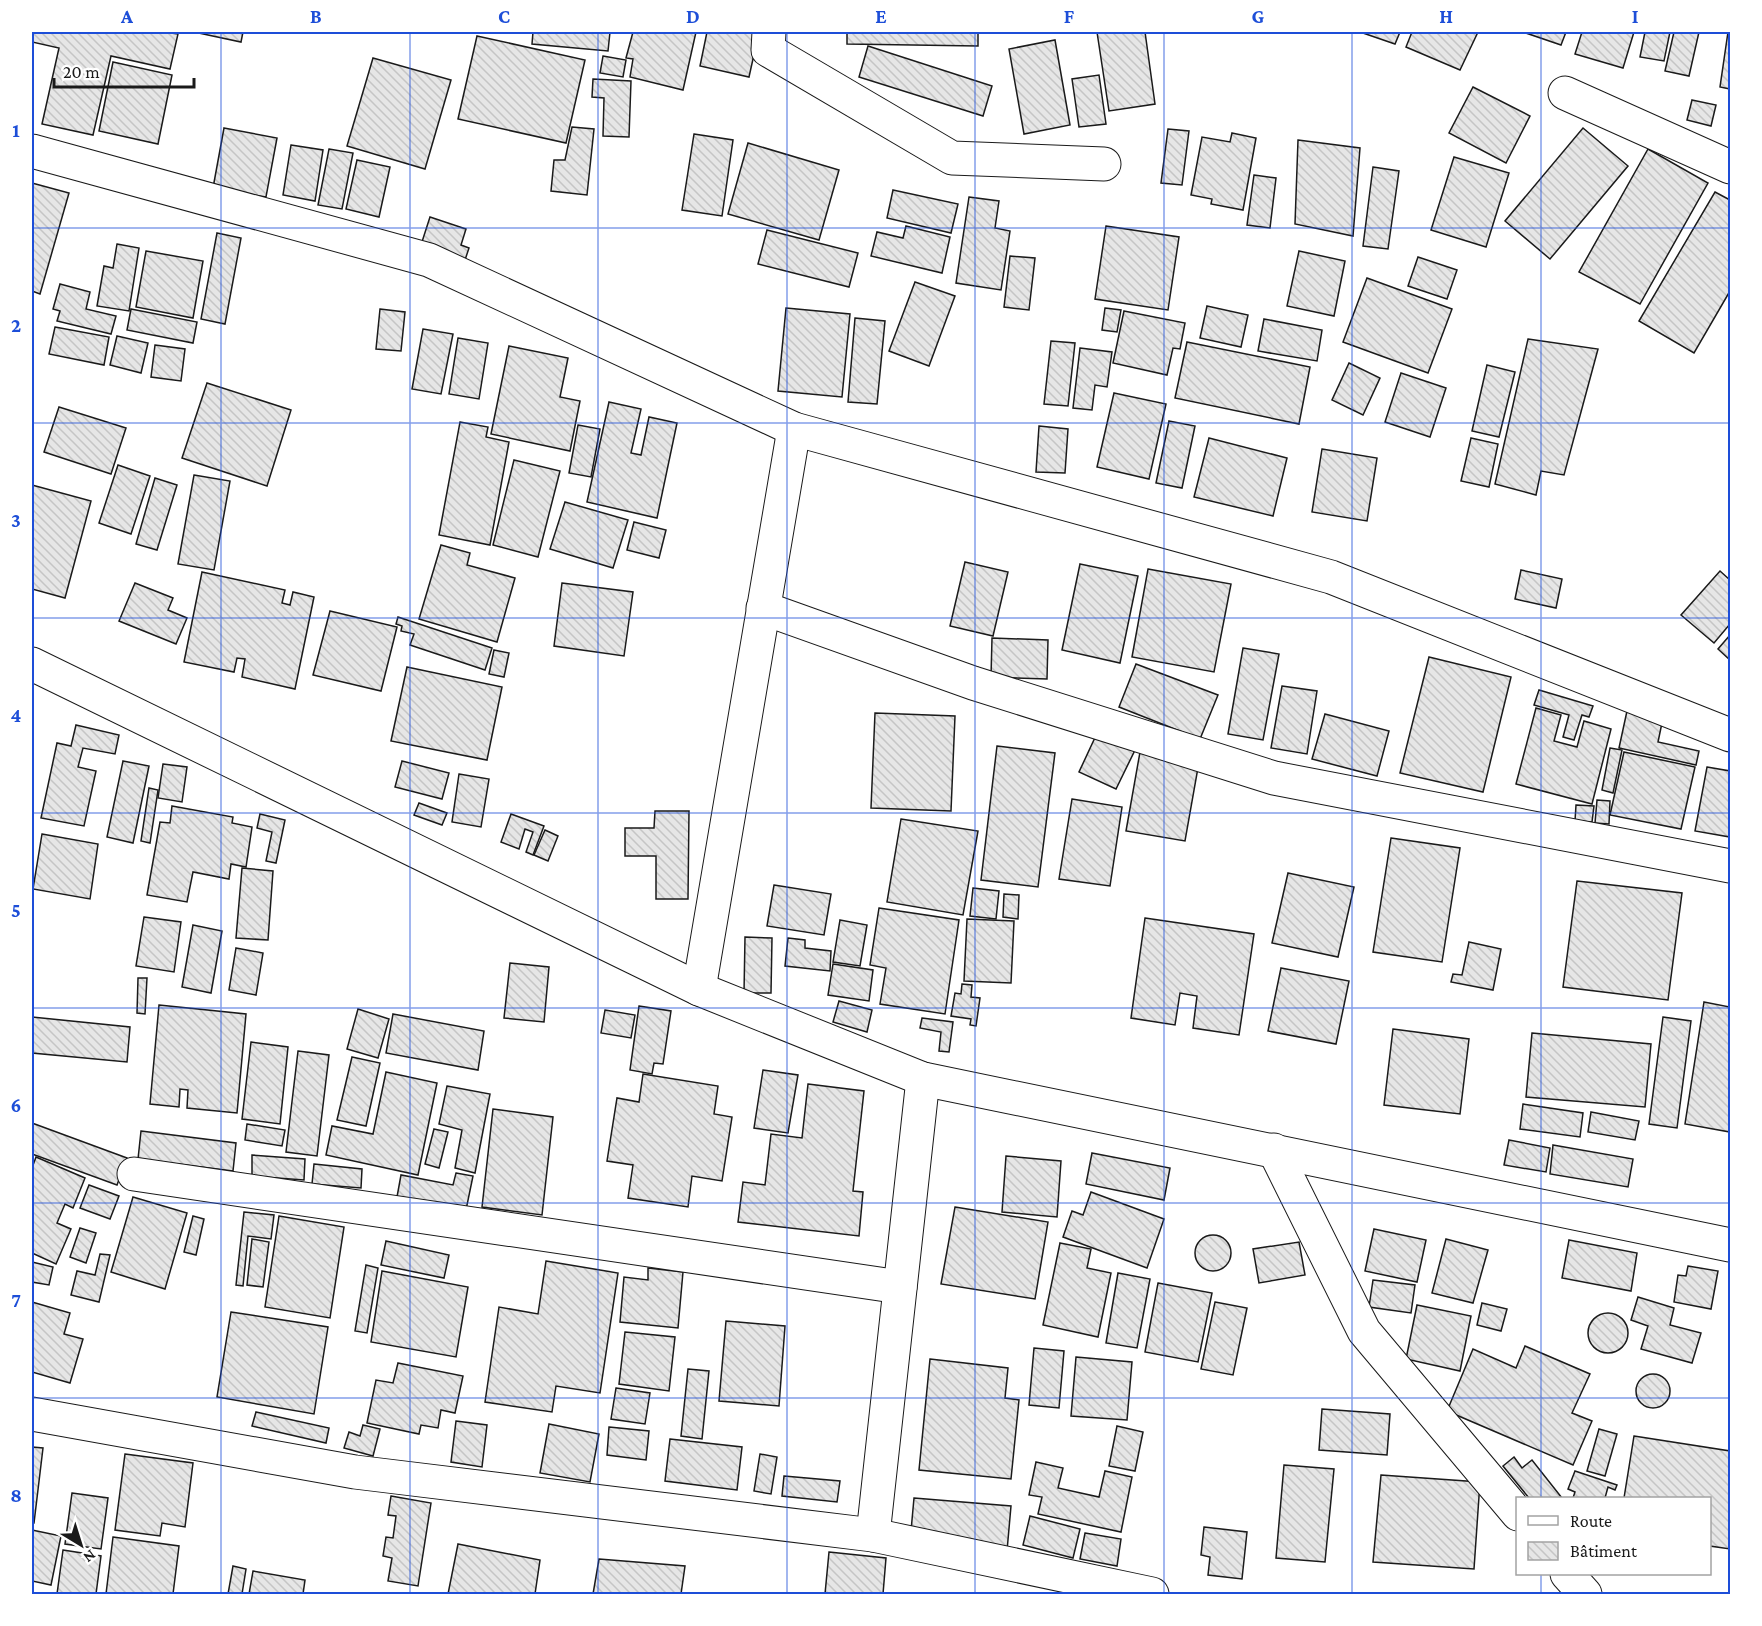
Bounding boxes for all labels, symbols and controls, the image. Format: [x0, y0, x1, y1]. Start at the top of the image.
text: A [120, 5, 134, 27]
text: B [310, 5, 322, 27]
text: C [498, 5, 510, 27]
text: D [686, 5, 700, 27]
text: E [875, 5, 887, 27]
text: F [1064, 5, 1075, 27]
text: G [1252, 5, 1265, 27]
text: H [1439, 5, 1453, 27]
text: I [1632, 5, 1639, 27]
scale bar [54, 51, 194, 89]
text: 20 m [63, 62, 100, 82]
text: 1 [12, 119, 20, 141]
text: 2 [11, 314, 21, 336]
text: 3 [11, 509, 21, 531]
text: 4 [11, 704, 22, 726]
text: 5 [11, 899, 21, 921]
text: 6 [11, 1094, 21, 1116]
text: 7 [11, 1289, 21, 1311]
text: 8 [10, 1484, 22, 1506]
legend [1516, 1497, 1711, 1575]
text: Route [1570, 1511, 1612, 1531]
north arrow [51, 1515, 111, 1575]
text: Bâtiment [1570, 1541, 1638, 1561]
text: N [80, 1546, 99, 1567]

